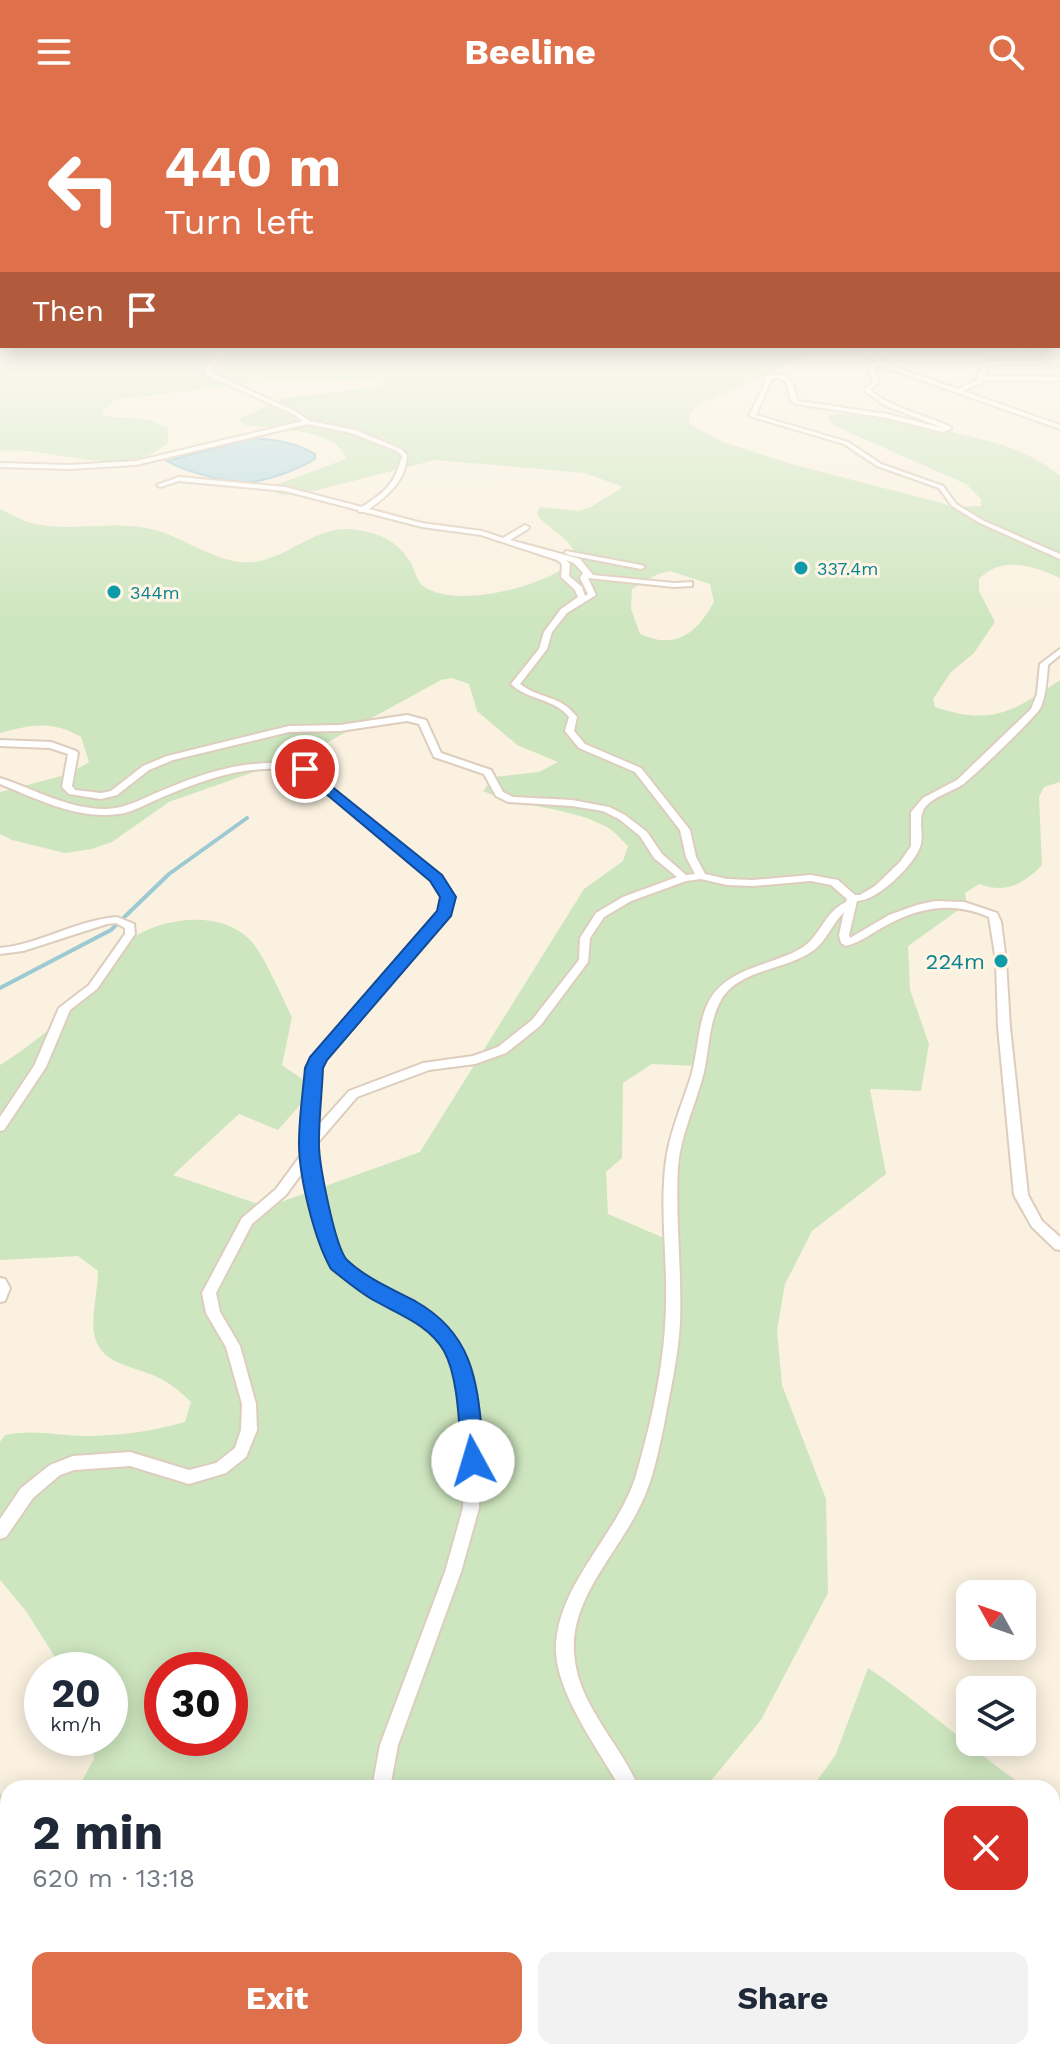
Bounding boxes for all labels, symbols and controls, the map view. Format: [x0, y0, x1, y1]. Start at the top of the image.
icon: menu [32, 30, 76, 74]
icon: search [984, 30, 1028, 74]
text: Beeline [464, 31, 596, 73]
text: 440 m [164, 134, 341, 200]
icon: left [32, 136, 136, 240]
text: Turn left [164, 201, 314, 243]
icon: arrive [120, 288, 164, 332]
text: Then [32, 293, 104, 328]
place label: 337.4m [817, 558, 878, 579]
marker: 337.4m [792, 559, 810, 577]
place label: 344m [130, 582, 180, 603]
marker: 344m [105, 583, 123, 601]
pin [271, 735, 339, 803]
icon: arrive [283, 747, 327, 791]
place label: 224m [926, 949, 985, 974]
marker: 224m [992, 952, 1010, 970]
position arrow [431, 1419, 515, 1503]
north arrow [956, 1580, 1036, 1660]
map controls [956, 1580, 1036, 1756]
speed limit sign: 30 [144, 1652, 248, 1756]
text: 20 [51, 1670, 101, 1717]
button: layers [956, 1676, 1036, 1756]
text: km/h [50, 1712, 102, 1736]
text: 2 min [32, 1804, 163, 1861]
button: close [944, 1806, 1028, 1890]
text: 620 m · 13:18 [32, 1863, 195, 1893]
button: Exit [32, 1952, 522, 2044]
button: Share [538, 1952, 1028, 2044]

